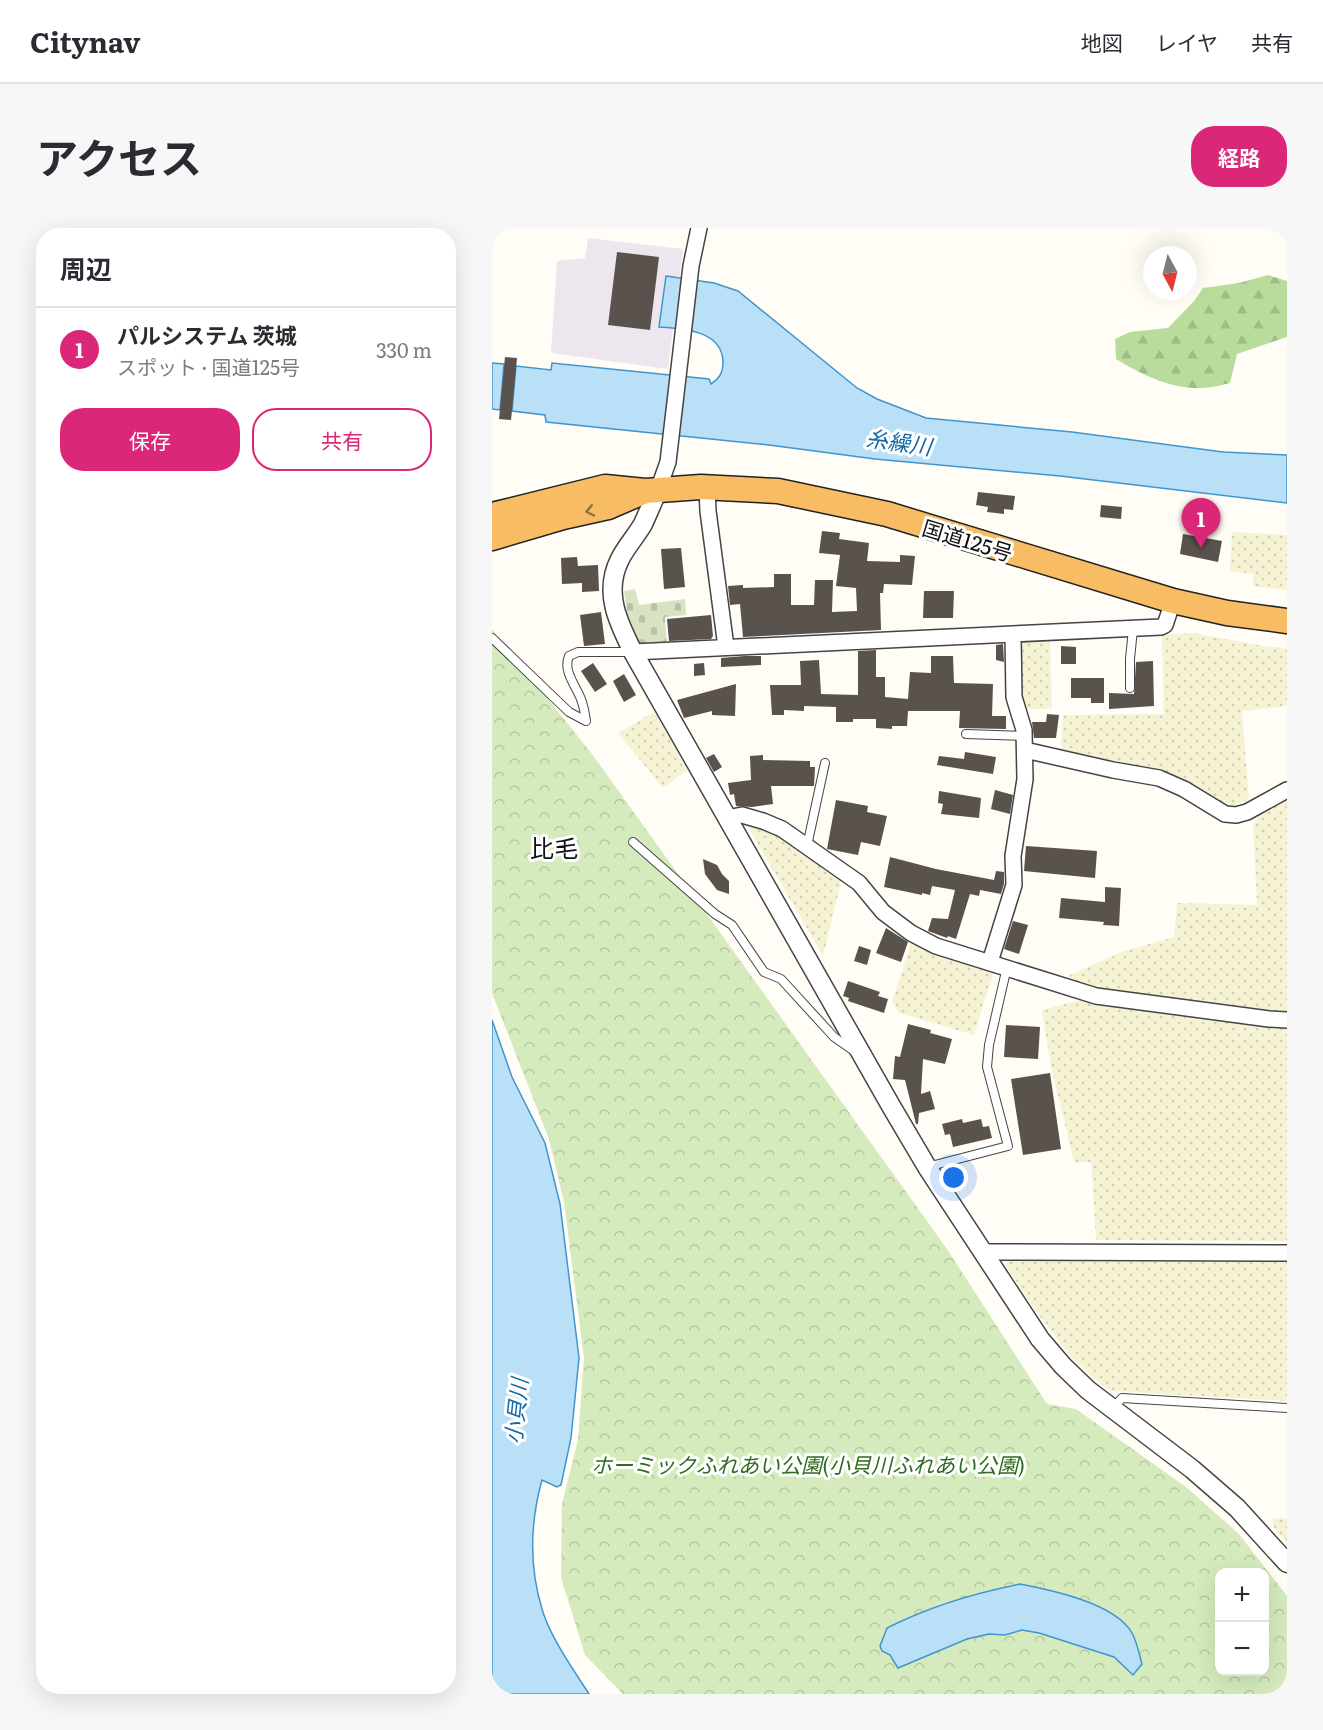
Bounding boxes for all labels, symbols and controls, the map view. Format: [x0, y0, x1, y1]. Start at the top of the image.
text: Citynav [30, 20, 140, 62]
text: 地図 [1081, 26, 1123, 57]
text: レイヤ [1156, 26, 1218, 57]
text: 共有 [1251, 26, 1293, 57]
text: アクセス [36, 125, 202, 187]
button: 経路 [1191, 126, 1287, 187]
north arrow [1143, 246, 1197, 300]
text: 周辺 [60, 248, 112, 287]
text: パルシステム 茨城 [117, 318, 297, 351]
text: 1 [75, 334, 84, 364]
text: 330 m [376, 334, 432, 364]
text: スポット · 国道125号 [117, 351, 300, 381]
button: 保存 [60, 408, 240, 471]
button: 共有 [252, 408, 432, 471]
water label: 糸繰川 [864, 420, 936, 462]
pin: 1 [1182, 498, 1220, 548]
one-way arrow [586, 504, 596, 517]
street label: 国道125号 [919, 511, 1017, 567]
district label: 比毛 [530, 829, 578, 864]
your location [939, 1163, 968, 1192]
water label: 小貝川 [495, 1374, 535, 1446]
park label: ホーミックふれあい公園(小貝川ふれあい公園) [591, 1448, 1025, 1479]
map controls [1215, 1568, 1269, 1676]
button: + [1215, 1568, 1269, 1622]
button: − [1215, 1622, 1269, 1676]

